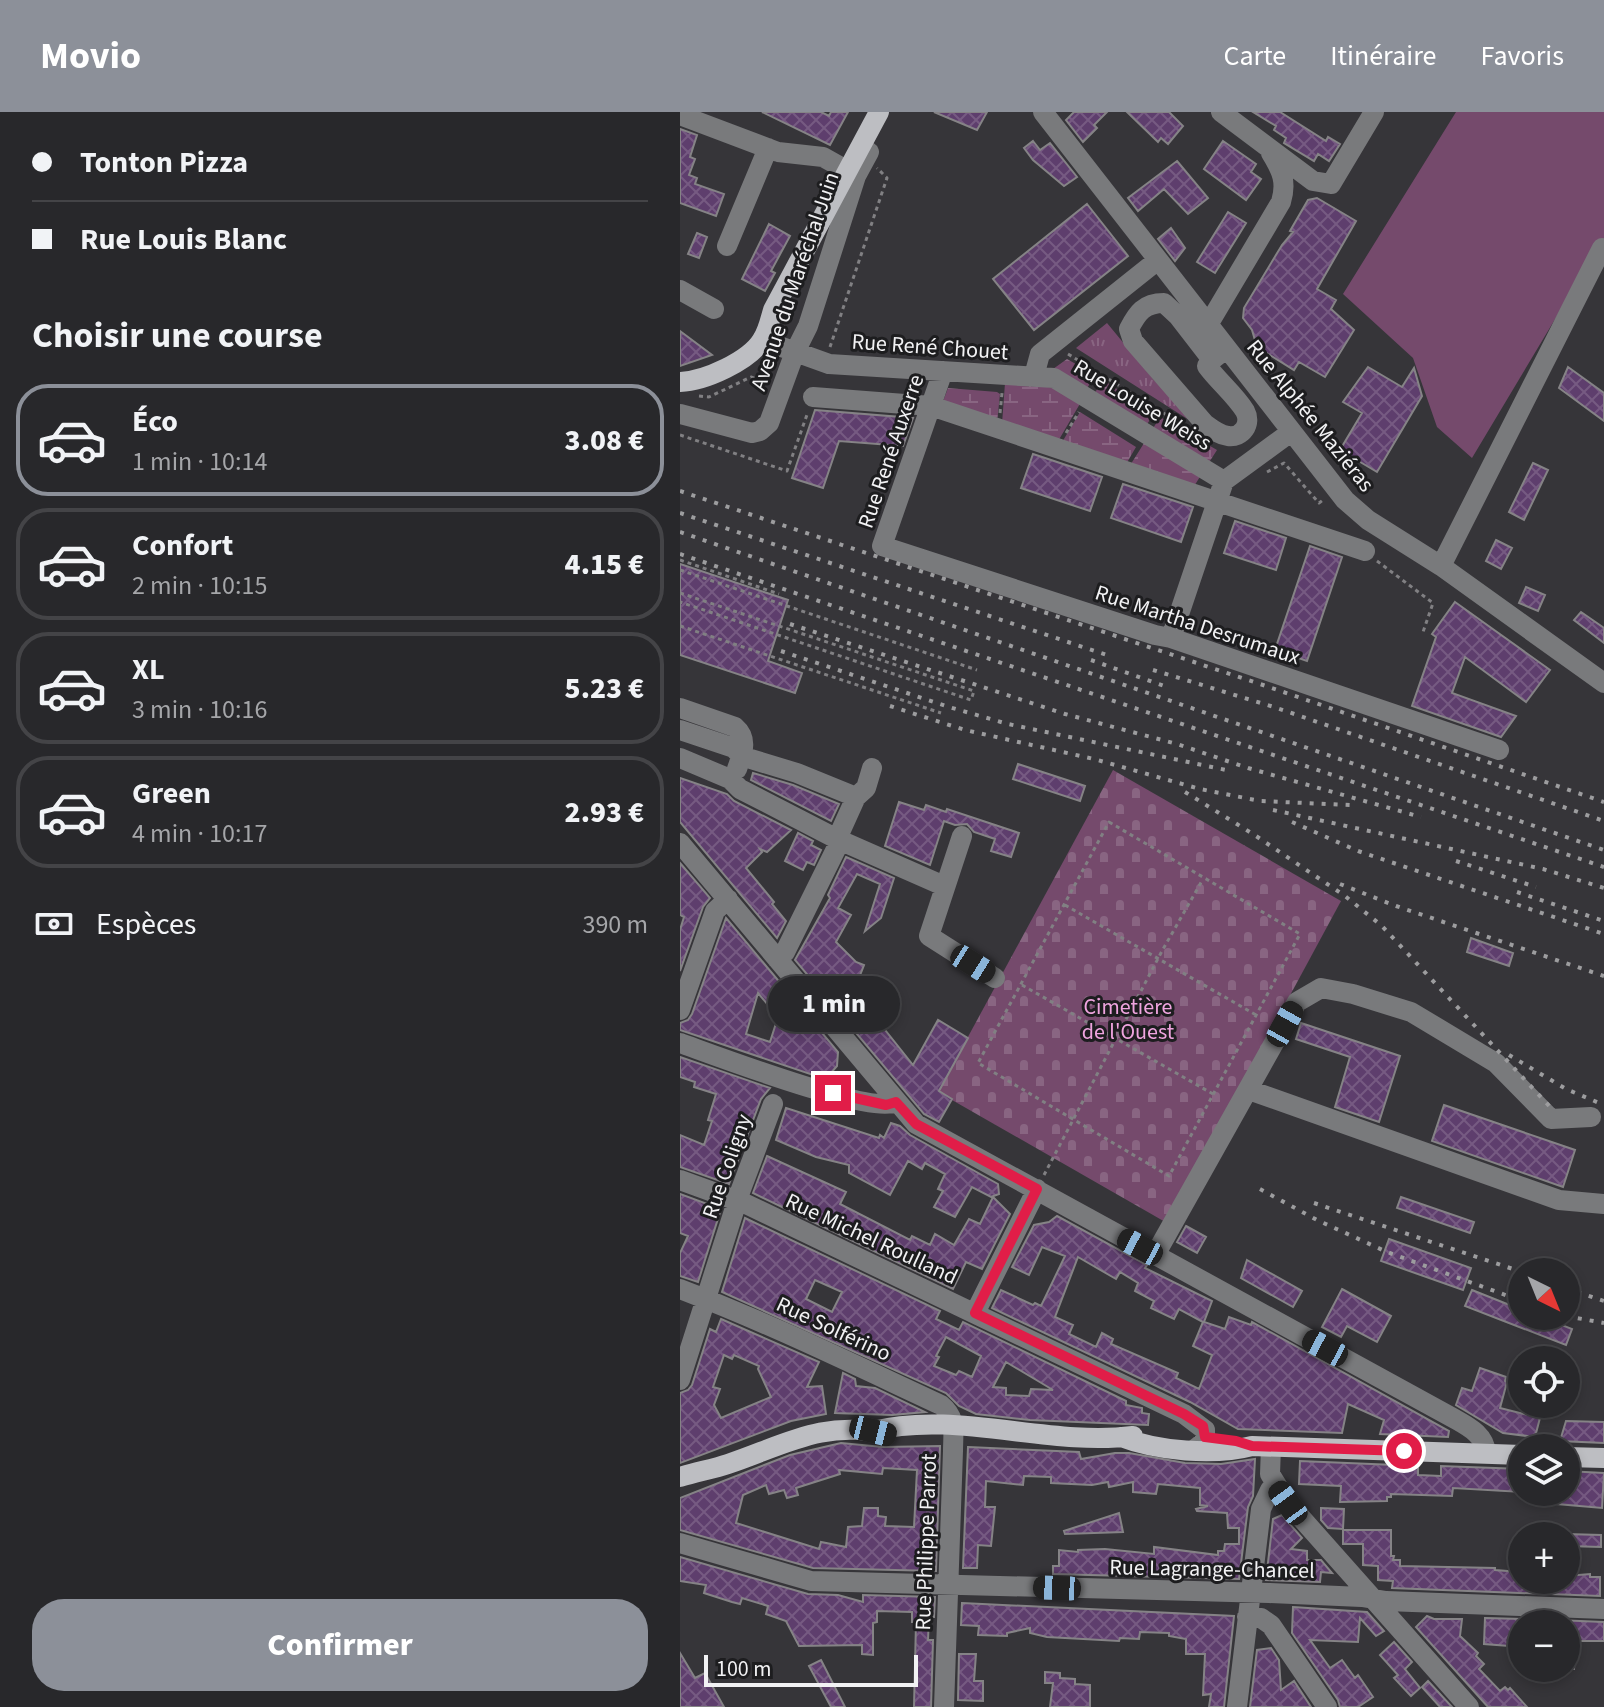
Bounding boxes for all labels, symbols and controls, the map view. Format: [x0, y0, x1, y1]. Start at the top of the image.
text: Movio [40, 29, 141, 83]
text: Carte [1223, 36, 1286, 76]
text: Itinéraire [1330, 36, 1437, 76]
text: Favoris [1481, 36, 1564, 76]
text: Tonton Pizza [80, 141, 248, 184]
street label: Avenue du Maréchal Juin [742, 168, 847, 395]
text: Rue Louis Blanc [80, 218, 287, 261]
text: Choisir une course [32, 310, 323, 361]
street label: Rue René Chouet [851, 326, 1010, 368]
street label: Rue Alphée Maziéras [1239, 333, 1382, 499]
street label: Rue Louise Weiss [1067, 351, 1218, 459]
street label: Rue René Auxerre [850, 370, 932, 532]
text: Éco [132, 400, 178, 443]
icon: car [36, 404, 108, 476]
text: 3.08 € [565, 419, 644, 462]
text: 1 min · 10:14 [132, 443, 267, 480]
text: Confort [132, 524, 233, 567]
icon: car [36, 528, 108, 600]
text: 4.15 € [565, 543, 644, 586]
text: 2 min · 10:15 [132, 567, 267, 604]
street label: Rue Martha Desrumaux [1091, 577, 1304, 673]
text: XL [132, 648, 165, 691]
icon: car [36, 652, 108, 724]
text: 5.23 € [565, 667, 644, 710]
text: 3 min · 10:16 [132, 691, 267, 728]
text: Green [132, 772, 211, 815]
icon: car [36, 776, 108, 848]
text: 2.93 € [565, 791, 644, 834]
text: 4 min · 10:17 [132, 815, 267, 852]
icon: cash [32, 902, 76, 946]
text: Espèces [96, 903, 196, 946]
text: 390 m [582, 906, 648, 943]
car [946, 941, 1000, 987]
callout: 1 min [767, 977, 899, 1033]
text: 1 min [802, 985, 866, 1022]
park label: Cimetière de l'Ouest [1082, 991, 1175, 1048]
car [1263, 997, 1307, 1051]
route end [815, 1075, 851, 1111]
street label: Rue Coligny [694, 1109, 760, 1223]
street label: Rue Michel Roulland [780, 1185, 963, 1293]
car [1113, 1225, 1167, 1269]
north arrow [1508, 1258, 1580, 1330]
map controls [1508, 1258, 1580, 1682]
street label: Rue Solférino [771, 1288, 896, 1369]
car [1298, 1326, 1352, 1370]
button: locate [1508, 1346, 1580, 1418]
car [847, 1414, 899, 1448]
route start [1386, 1433, 1422, 1469]
button: layers [1508, 1434, 1580, 1506]
street label: Rue Philippe Parrot [907, 1452, 945, 1631]
car [1264, 1477, 1312, 1529]
button: + [1508, 1522, 1580, 1594]
street label: Rue Lagrange-Chancel [1109, 1551, 1315, 1587]
car [1033, 1575, 1081, 1601]
button: Confirmer [32, 1599, 648, 1691]
button: − [1508, 1610, 1580, 1682]
scale bar [704, 1651, 918, 1687]
text: 100 m [716, 1653, 771, 1685]

